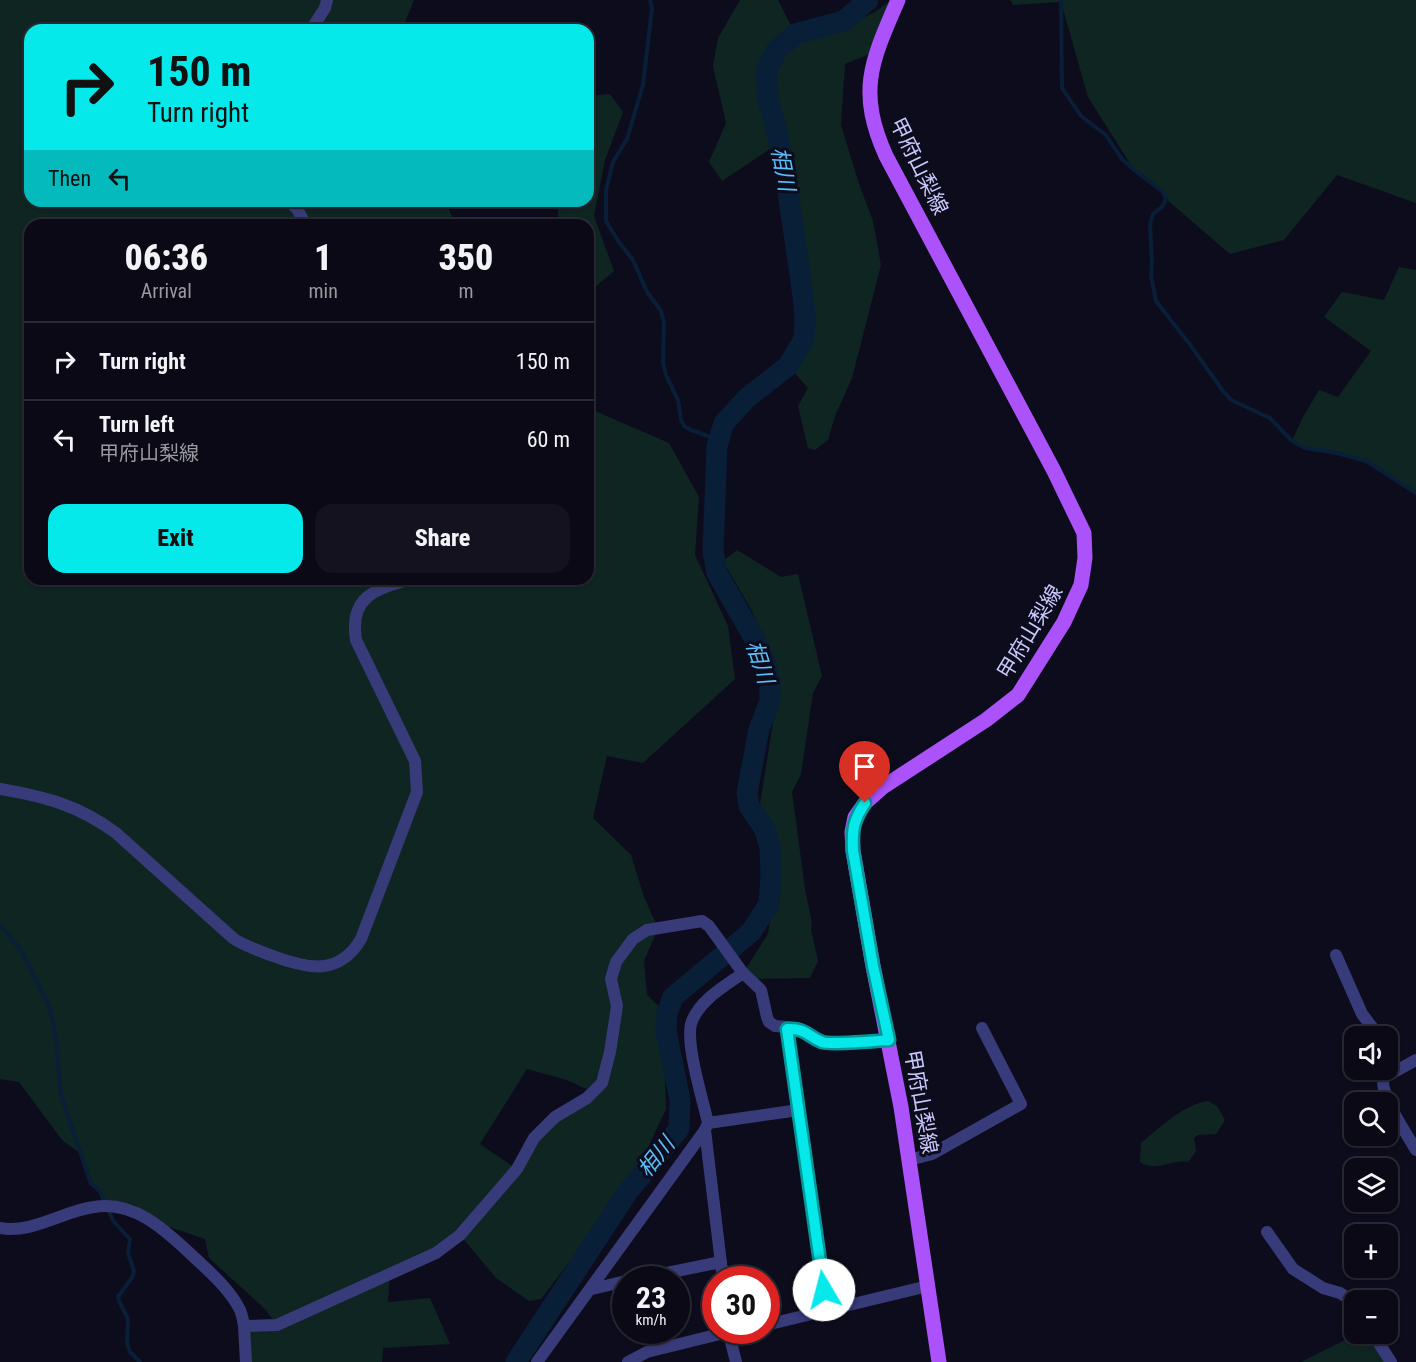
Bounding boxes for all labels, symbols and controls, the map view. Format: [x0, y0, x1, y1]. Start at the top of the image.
text: 150 m [147, 47, 252, 96]
icon: right [48, 48, 126, 126]
text: Turn right [147, 97, 249, 129]
street label: 甲府山梨線 [885, 114, 953, 218]
water label: 相川 [767, 145, 800, 195]
icon: left [103, 162, 136, 195]
text: Then [48, 166, 91, 191]
text: 06:36 [125, 237, 208, 279]
text: 1 [314, 237, 332, 279]
text: 350 [438, 237, 493, 279]
text: Arrival [141, 279, 192, 303]
text: min [309, 279, 338, 303]
text: m [458, 279, 473, 303]
icon: right [48, 345, 81, 378]
text: Turn right [99, 349, 186, 374]
text: 150 m [516, 349, 570, 374]
text: Turn left [99, 412, 174, 437]
icon: left [48, 423, 81, 456]
text: 60 m [527, 427, 570, 452]
text: 甲府山梨線 [99, 441, 199, 465]
button: Exit [48, 504, 303, 573]
button: Share [315, 504, 570, 573]
street label: 甲府山梨線 [993, 581, 1067, 683]
water label: 相川 [741, 637, 779, 689]
pin [839, 741, 890, 803]
icon: arrive [848, 750, 881, 783]
map controls [1344, 1026, 1398, 1344]
button: sound [1344, 1026, 1398, 1080]
street label: 甲府山梨線 [900, 1048, 942, 1156]
button: search [1344, 1092, 1398, 1146]
water label: 相川 [632, 1130, 681, 1182]
button: layers [1344, 1158, 1398, 1212]
button: + [1344, 1224, 1398, 1278]
position arrow [792, 1258, 856, 1322]
speed limit sign: 30 [702, 1266, 780, 1344]
text: 23 [636, 1280, 666, 1315]
button: − [1344, 1290, 1398, 1344]
text: km/h [636, 1311, 666, 1329]

